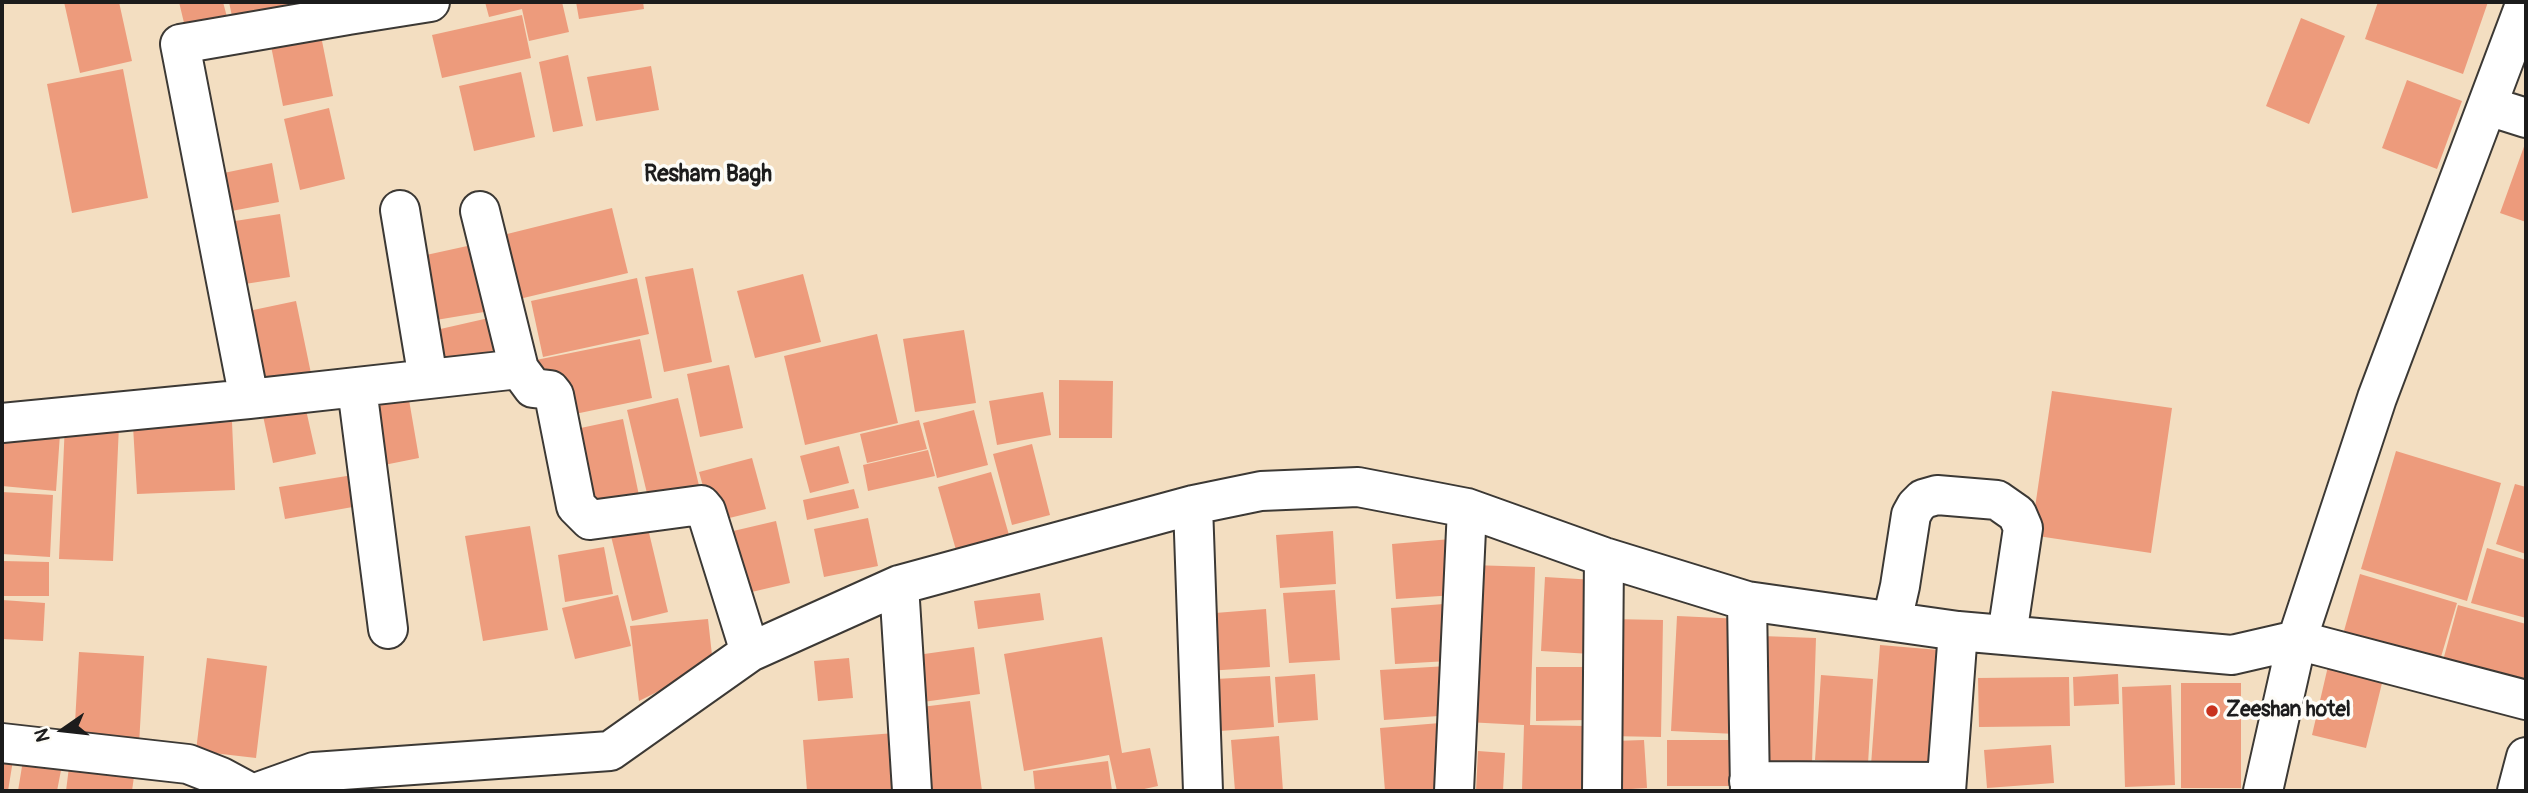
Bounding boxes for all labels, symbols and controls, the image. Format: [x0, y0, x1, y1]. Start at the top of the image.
district label: Resham Bagh [644, 161, 772, 189]
north arrow [28, 695, 98, 765]
place label: Zeeshan hotel [2226, 698, 2351, 724]
marker: Zeeshan hotel [2204, 703, 2220, 719]
text: N [29, 726, 56, 744]

